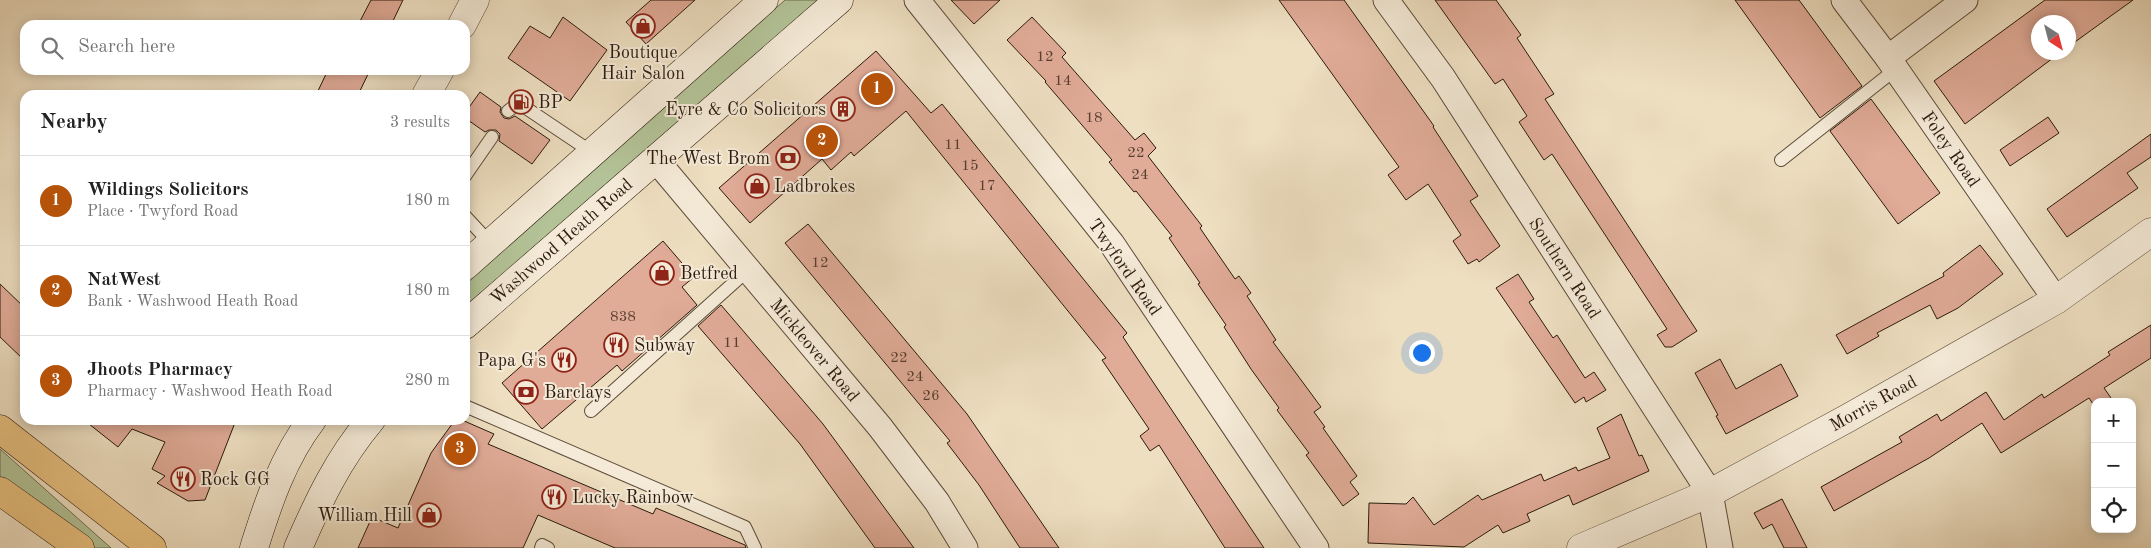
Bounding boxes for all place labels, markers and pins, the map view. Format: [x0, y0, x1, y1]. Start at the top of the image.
shop icon: Boutique Hair Salon [630, 13, 656, 39]
place label: Boutique Hair Salon [601, 44, 685, 83]
pin: 1 [861, 70, 893, 108]
fuel station icon: BP [508, 89, 534, 115]
place label: BP [538, 94, 563, 112]
building icon: Eyre & Co Solicitors [830, 96, 856, 122]
place label: Eyre & Co Solicitors [665, 101, 826, 119]
pin: 2 [806, 122, 838, 160]
bank icon: The West Brom [775, 145, 801, 171]
place label: The West Brom [646, 150, 770, 168]
shop icon: Ladbrokes [744, 173, 770, 199]
place label: Ladbrokes [774, 178, 856, 196]
shop icon: Betfred [649, 260, 675, 286]
place label: Betfred [680, 265, 738, 283]
restaurant icon: Subway [603, 332, 629, 358]
place label: Subway [634, 337, 696, 355]
restaurant icon: Papa G's [551, 347, 577, 373]
place label: Papa G's [477, 352, 546, 370]
bank icon: Barclays [513, 379, 539, 405]
place label: Barclays [544, 384, 612, 402]
pin: 3 [444, 430, 476, 468]
restaurant icon: Rock GG [170, 466, 196, 492]
place label: Rock GG [200, 471, 270, 489]
restaurant icon: Lucky Rainbow [541, 484, 567, 510]
place label: Lucky Rainbow [572, 489, 694, 507]
shop icon: William Hill [416, 502, 442, 528]
place label: William Hill [317, 507, 412, 525]

